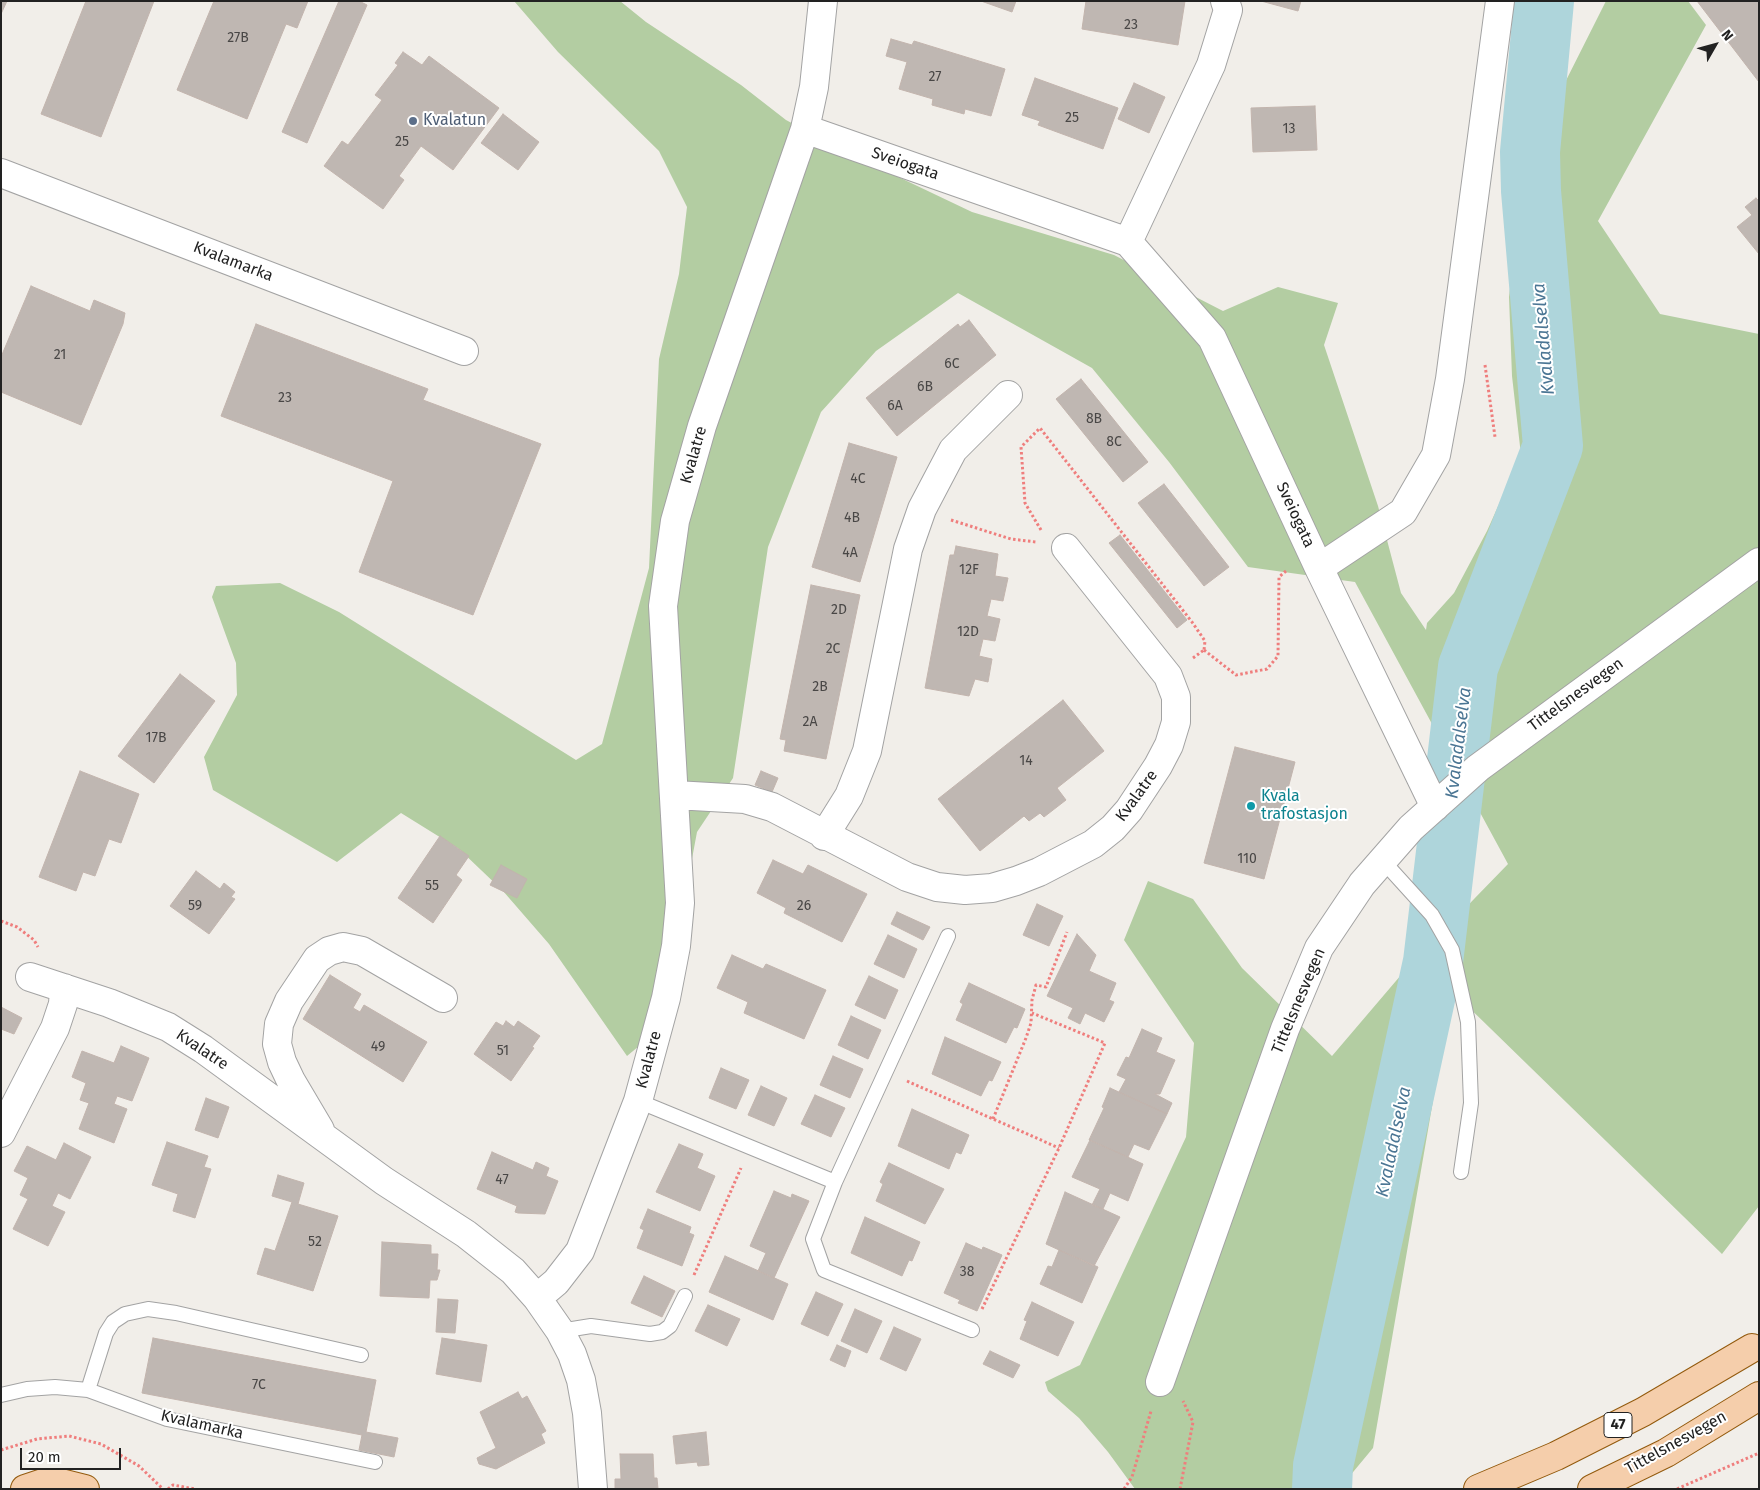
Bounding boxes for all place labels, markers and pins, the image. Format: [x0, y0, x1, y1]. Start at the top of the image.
place label: Kvalatun [423, 111, 486, 131]
marker: Kvalatun [407, 115, 419, 127]
place label: Kvala trafostasjon [1261, 787, 1348, 825]
marker: Kvala trafostasjon [1245, 800, 1257, 812]

